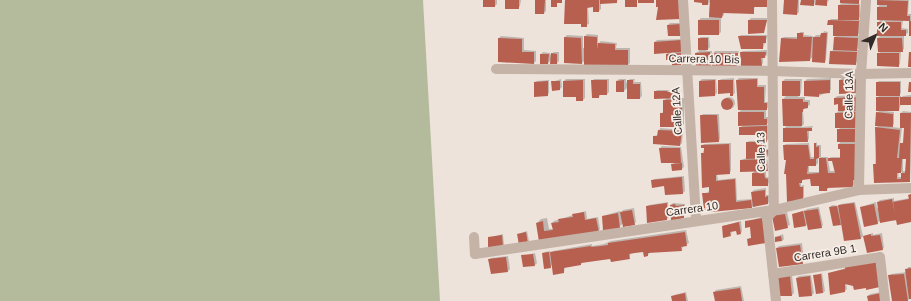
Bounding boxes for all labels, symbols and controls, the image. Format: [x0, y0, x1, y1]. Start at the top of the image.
north arrow [855, 16, 895, 56]
text: N [876, 20, 890, 34]
street label: Carrera 10 Bis [668, 52, 740, 66]
street label: Calle 13A [842, 71, 856, 119]
street label: Calle 12A [669, 87, 685, 135]
street label: Calle 13 [754, 132, 768, 172]
street label: Carrera 10 [665, 199, 719, 219]
street label: Carrera 9B 1 [793, 242, 857, 264]

